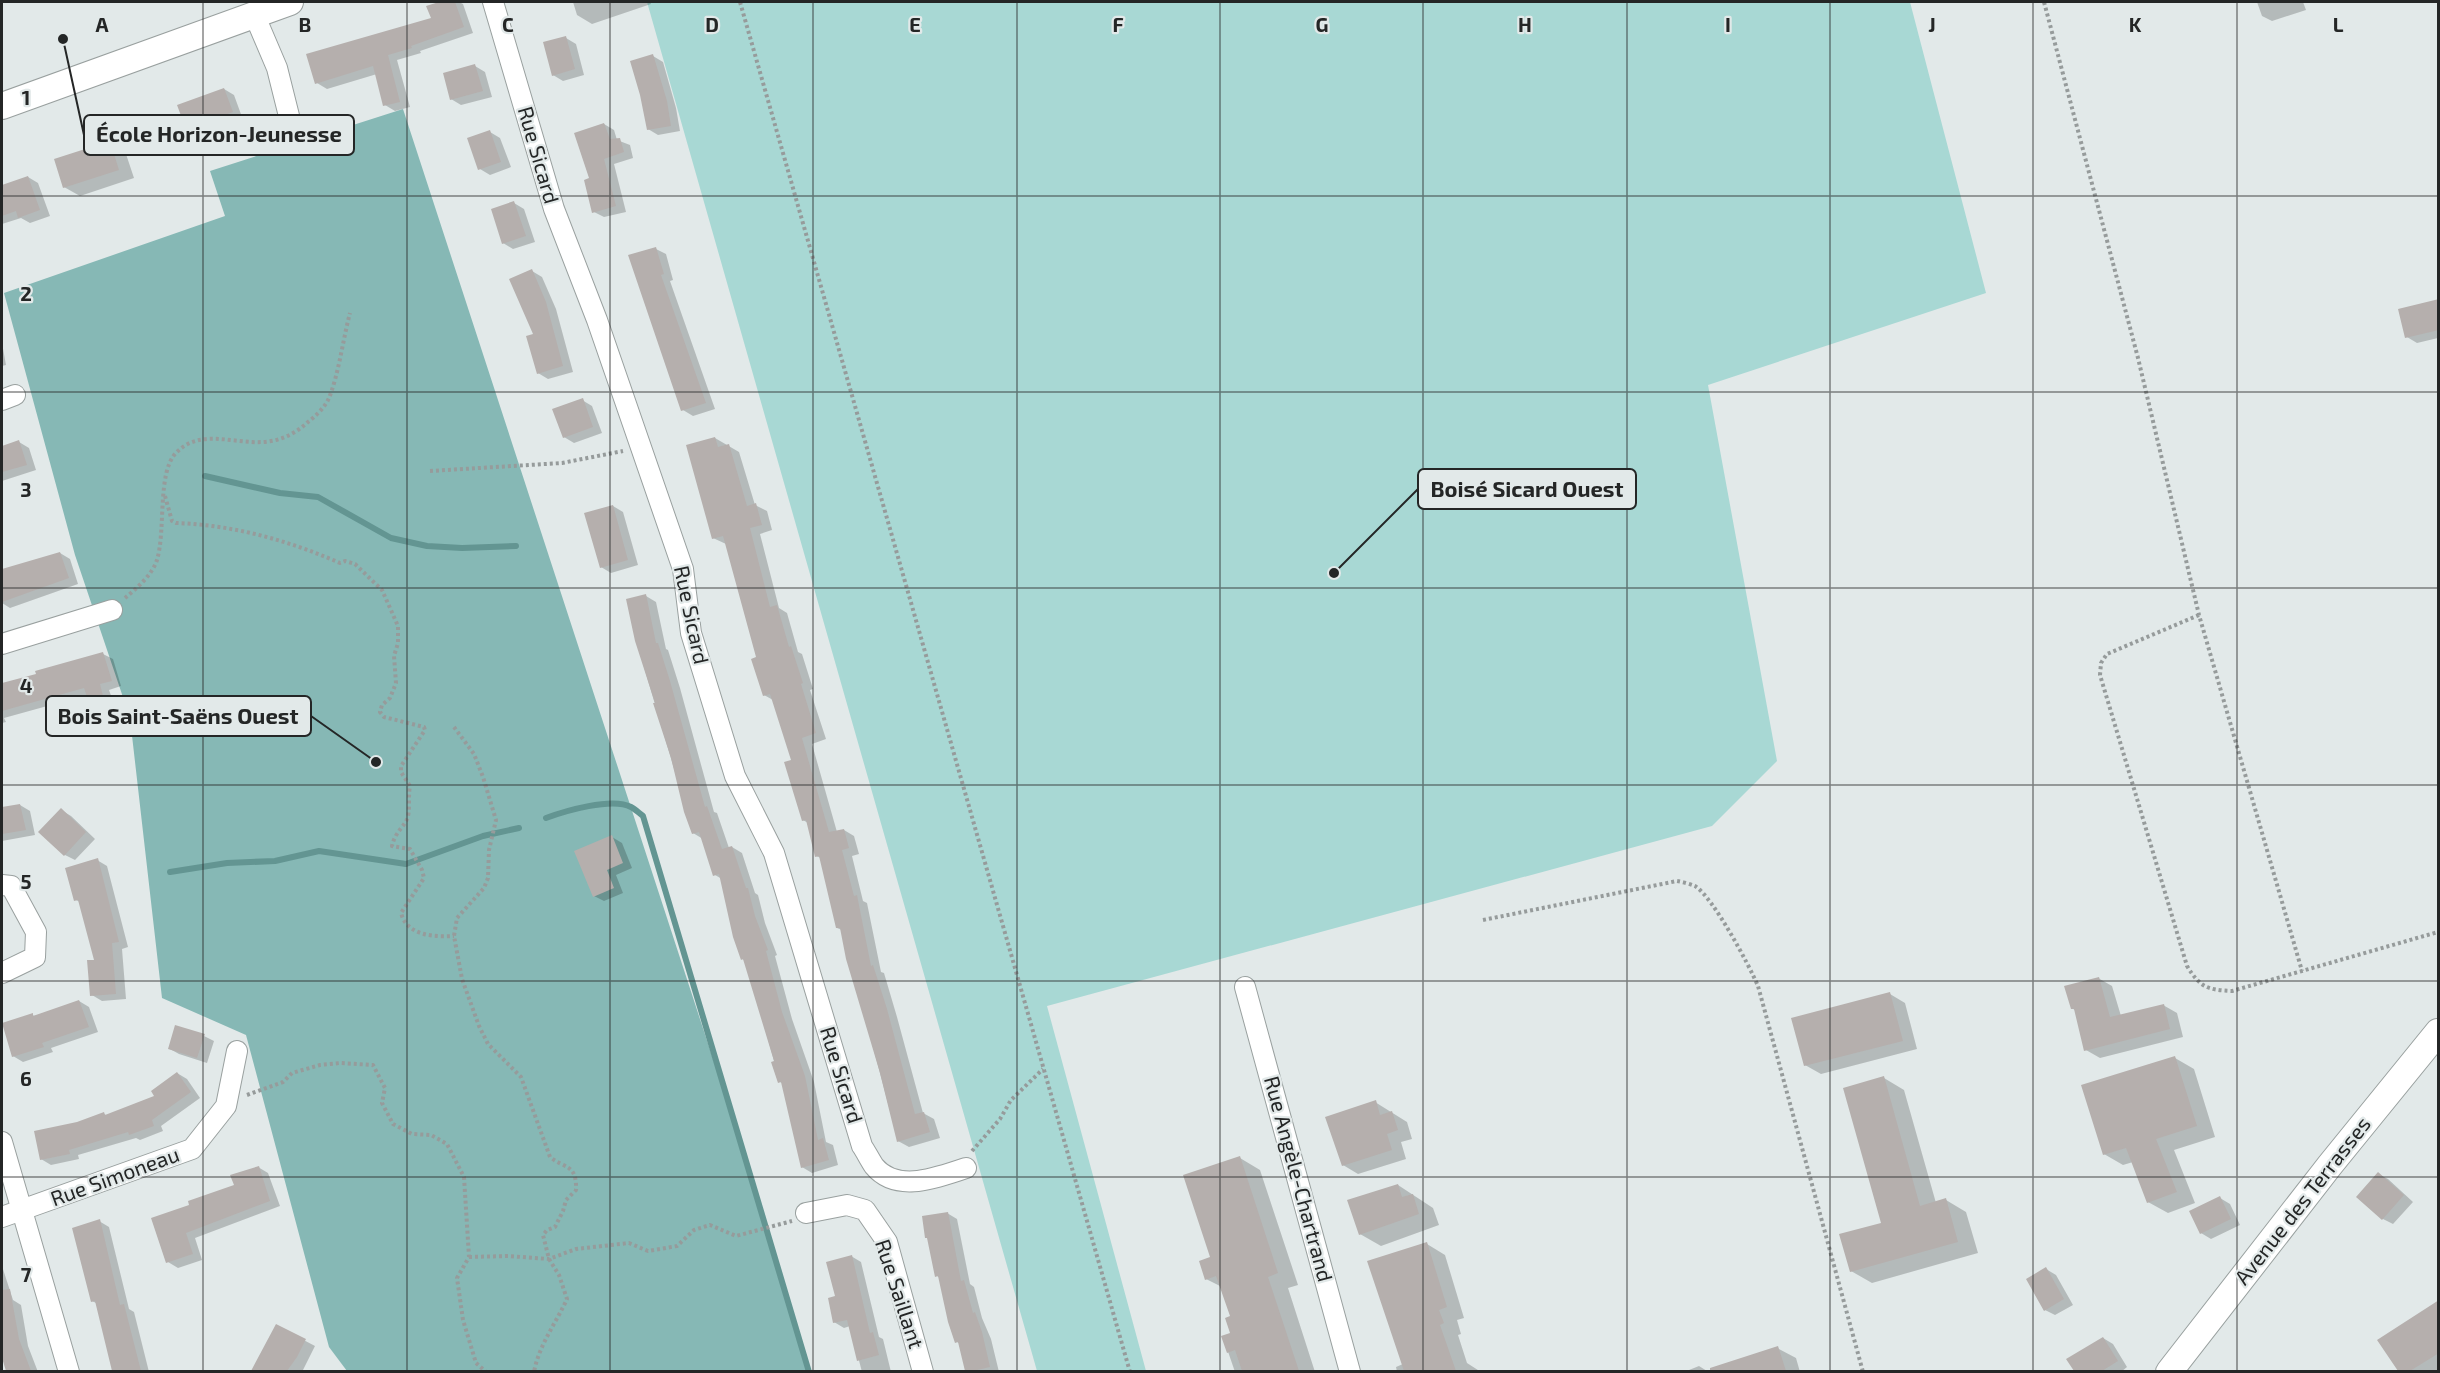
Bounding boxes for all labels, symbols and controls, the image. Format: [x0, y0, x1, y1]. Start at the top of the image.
text: A [95, 12, 109, 36]
text: B [299, 12, 311, 36]
text: C [502, 12, 514, 36]
text: D [705, 12, 719, 36]
text: E [909, 12, 921, 36]
text: F [1112, 12, 1124, 36]
text: G [1316, 12, 1328, 36]
text: H [1518, 12, 1532, 36]
text: I [1725, 12, 1731, 36]
text: J [1928, 12, 1936, 36]
text: K [2129, 12, 2142, 36]
text: L [2333, 12, 2344, 36]
text: 1 [22, 85, 30, 109]
street label: Rue Sicard [514, 103, 565, 206]
callout: École Horizon-Jeunesse [84, 115, 354, 155]
text: École Horizon-Jeunesse [96, 120, 342, 146]
text: 2 [20, 281, 32, 305]
callout: Boisé Sicard Ouest [1418, 469, 1636, 509]
text: Boisé Sicard Ouest [1430, 475, 1624, 501]
text: 3 [20, 477, 32, 501]
street label: Rue Sicard [670, 563, 715, 666]
text: 4 [20, 673, 33, 697]
callout: Bois Saint-Saëns Ouest [46, 696, 311, 736]
text: Bois Saint-Saëns Ouest [57, 702, 299, 728]
text: 5 [20, 869, 32, 893]
street label: Rue Sicard [816, 1023, 869, 1126]
text: 6 [20, 1066, 32, 1090]
street label: Rue Angèle-Chartrand [1260, 1073, 1339, 1284]
street label: Avenue des Terrasses [2229, 1111, 2375, 1289]
street label: Rue Simoneau [47, 1141, 182, 1210]
street label: Rue Saillant [871, 1236, 930, 1351]
text: 7 [21, 1262, 32, 1286]

